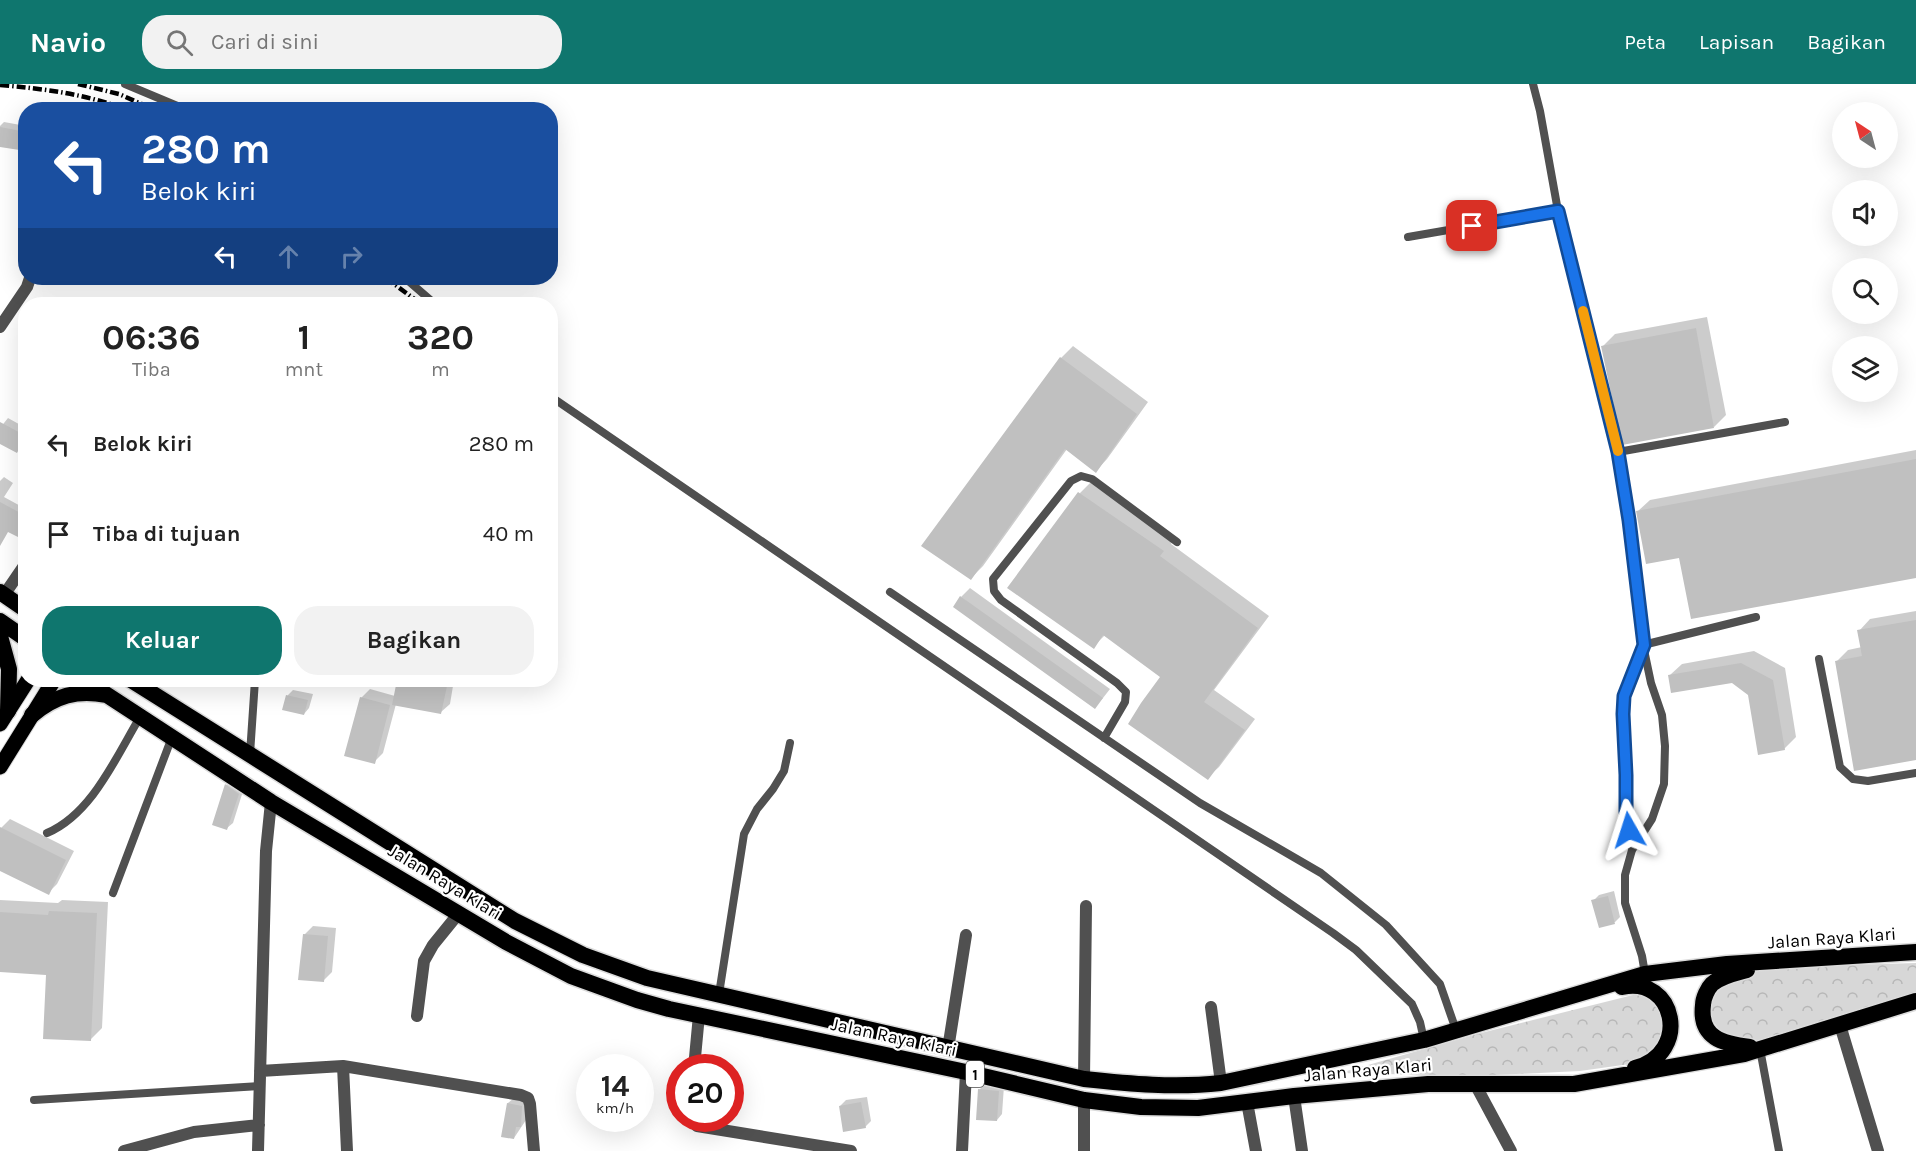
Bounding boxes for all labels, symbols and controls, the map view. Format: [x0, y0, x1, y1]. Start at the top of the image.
search box [142, 15, 562, 69]
text: Navio [30, 26, 106, 59]
icon: search [163, 26, 196, 59]
text: Cari di sini [211, 29, 319, 55]
text: Peta [1624, 30, 1666, 54]
text: Lapisan [1699, 30, 1774, 54]
text: Bagikan [1807, 30, 1886, 54]
north arrow [1832, 102, 1898, 168]
map controls [1832, 102, 1898, 402]
text: 280 m [141, 124, 271, 174]
icon: left [42, 126, 120, 204]
text: Belok kiri [141, 175, 257, 207]
button: sound [1832, 180, 1898, 246]
pin [1446, 200, 1497, 251]
icon: arrive [1455, 209, 1488, 242]
icon: left [209, 240, 242, 273]
icon: ahead [272, 240, 305, 273]
icon: right [335, 240, 368, 273]
button: search [1832, 258, 1898, 324]
text: 06:36 [102, 316, 201, 358]
text: 1 [297, 316, 310, 358]
text: 320 [407, 316, 474, 358]
button: layers [1832, 336, 1898, 402]
text: Tiba [132, 358, 171, 381]
text: mnt [285, 358, 323, 381]
text: m [431, 358, 450, 381]
icon: left [42, 428, 75, 461]
text: Belok kiri [93, 431, 193, 457]
text: 280 m [469, 431, 534, 457]
icon: arrive [42, 518, 75, 551]
text: Tiba di tujuan [93, 521, 240, 547]
text: 40 m [483, 521, 534, 547]
button: Keluar [42, 606, 282, 675]
button: Bagikan [294, 606, 534, 675]
position arrow [1597, 798, 1661, 862]
street label: Jalan Raya Klari [384, 839, 506, 925]
street label: Jalan Raya Klari [1767, 923, 1897, 953]
street label: Jalan Raya Klari [829, 1013, 959, 1061]
street label: Jalan Raya Klari [1303, 1053, 1433, 1087]
speed limit sign: 20 [666, 1054, 744, 1132]
road number: 1 [966, 1061, 984, 1087]
text: 14 [601, 1068, 629, 1104]
text: km/h [596, 1099, 634, 1117]

